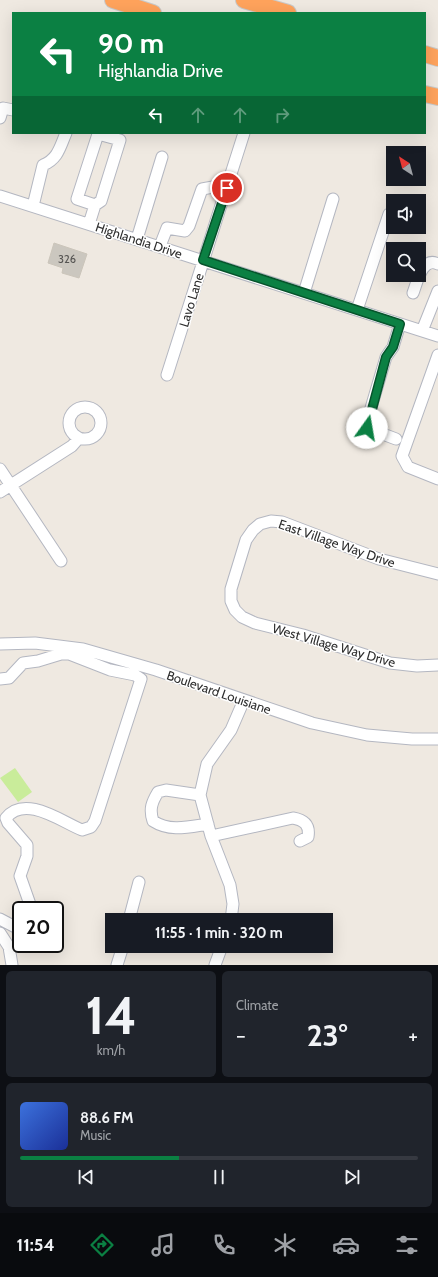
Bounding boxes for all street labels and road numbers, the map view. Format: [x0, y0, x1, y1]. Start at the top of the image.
street label: Highlandia Drive [94, 218, 185, 262]
street label: Lavo Lane [175, 271, 207, 329]
street label: East Village Way Drive [277, 516, 398, 571]
street label: West Village Way Drive [271, 620, 398, 670]
street label: Boulevard Louisiane [165, 667, 274, 717]

